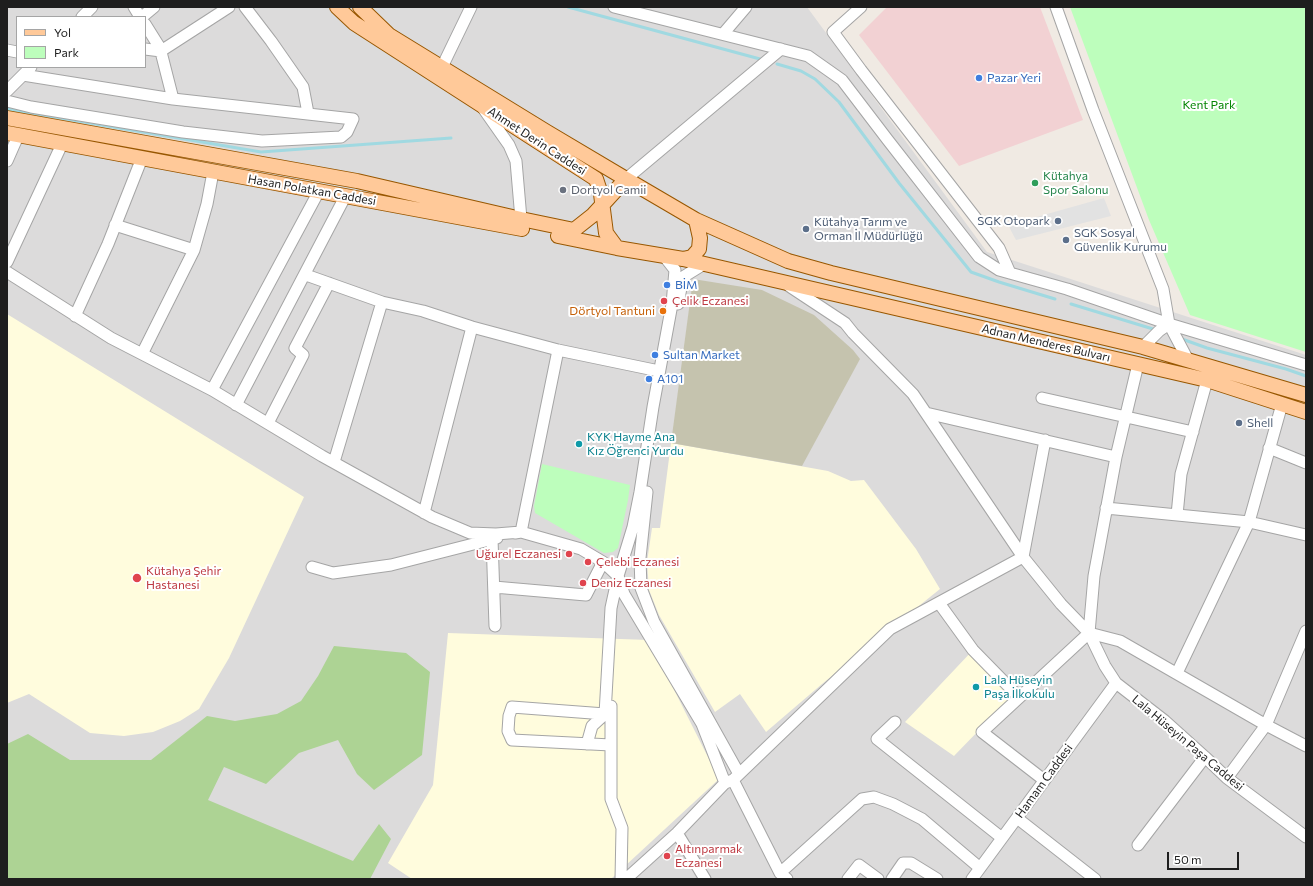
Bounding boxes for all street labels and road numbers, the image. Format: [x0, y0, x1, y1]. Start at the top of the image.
street label: Ahmet Derin Caddesi [485, 104, 589, 178]
street label: Hasan Polatkan Caddesi [247, 172, 377, 208]
street label: Adnan Menderes Bulvarı [980, 321, 1112, 365]
street label: Lala Hüseyin Paşa Caddesi [1129, 692, 1247, 794]
street label: Hamam Caddesi [1012, 741, 1076, 821]

